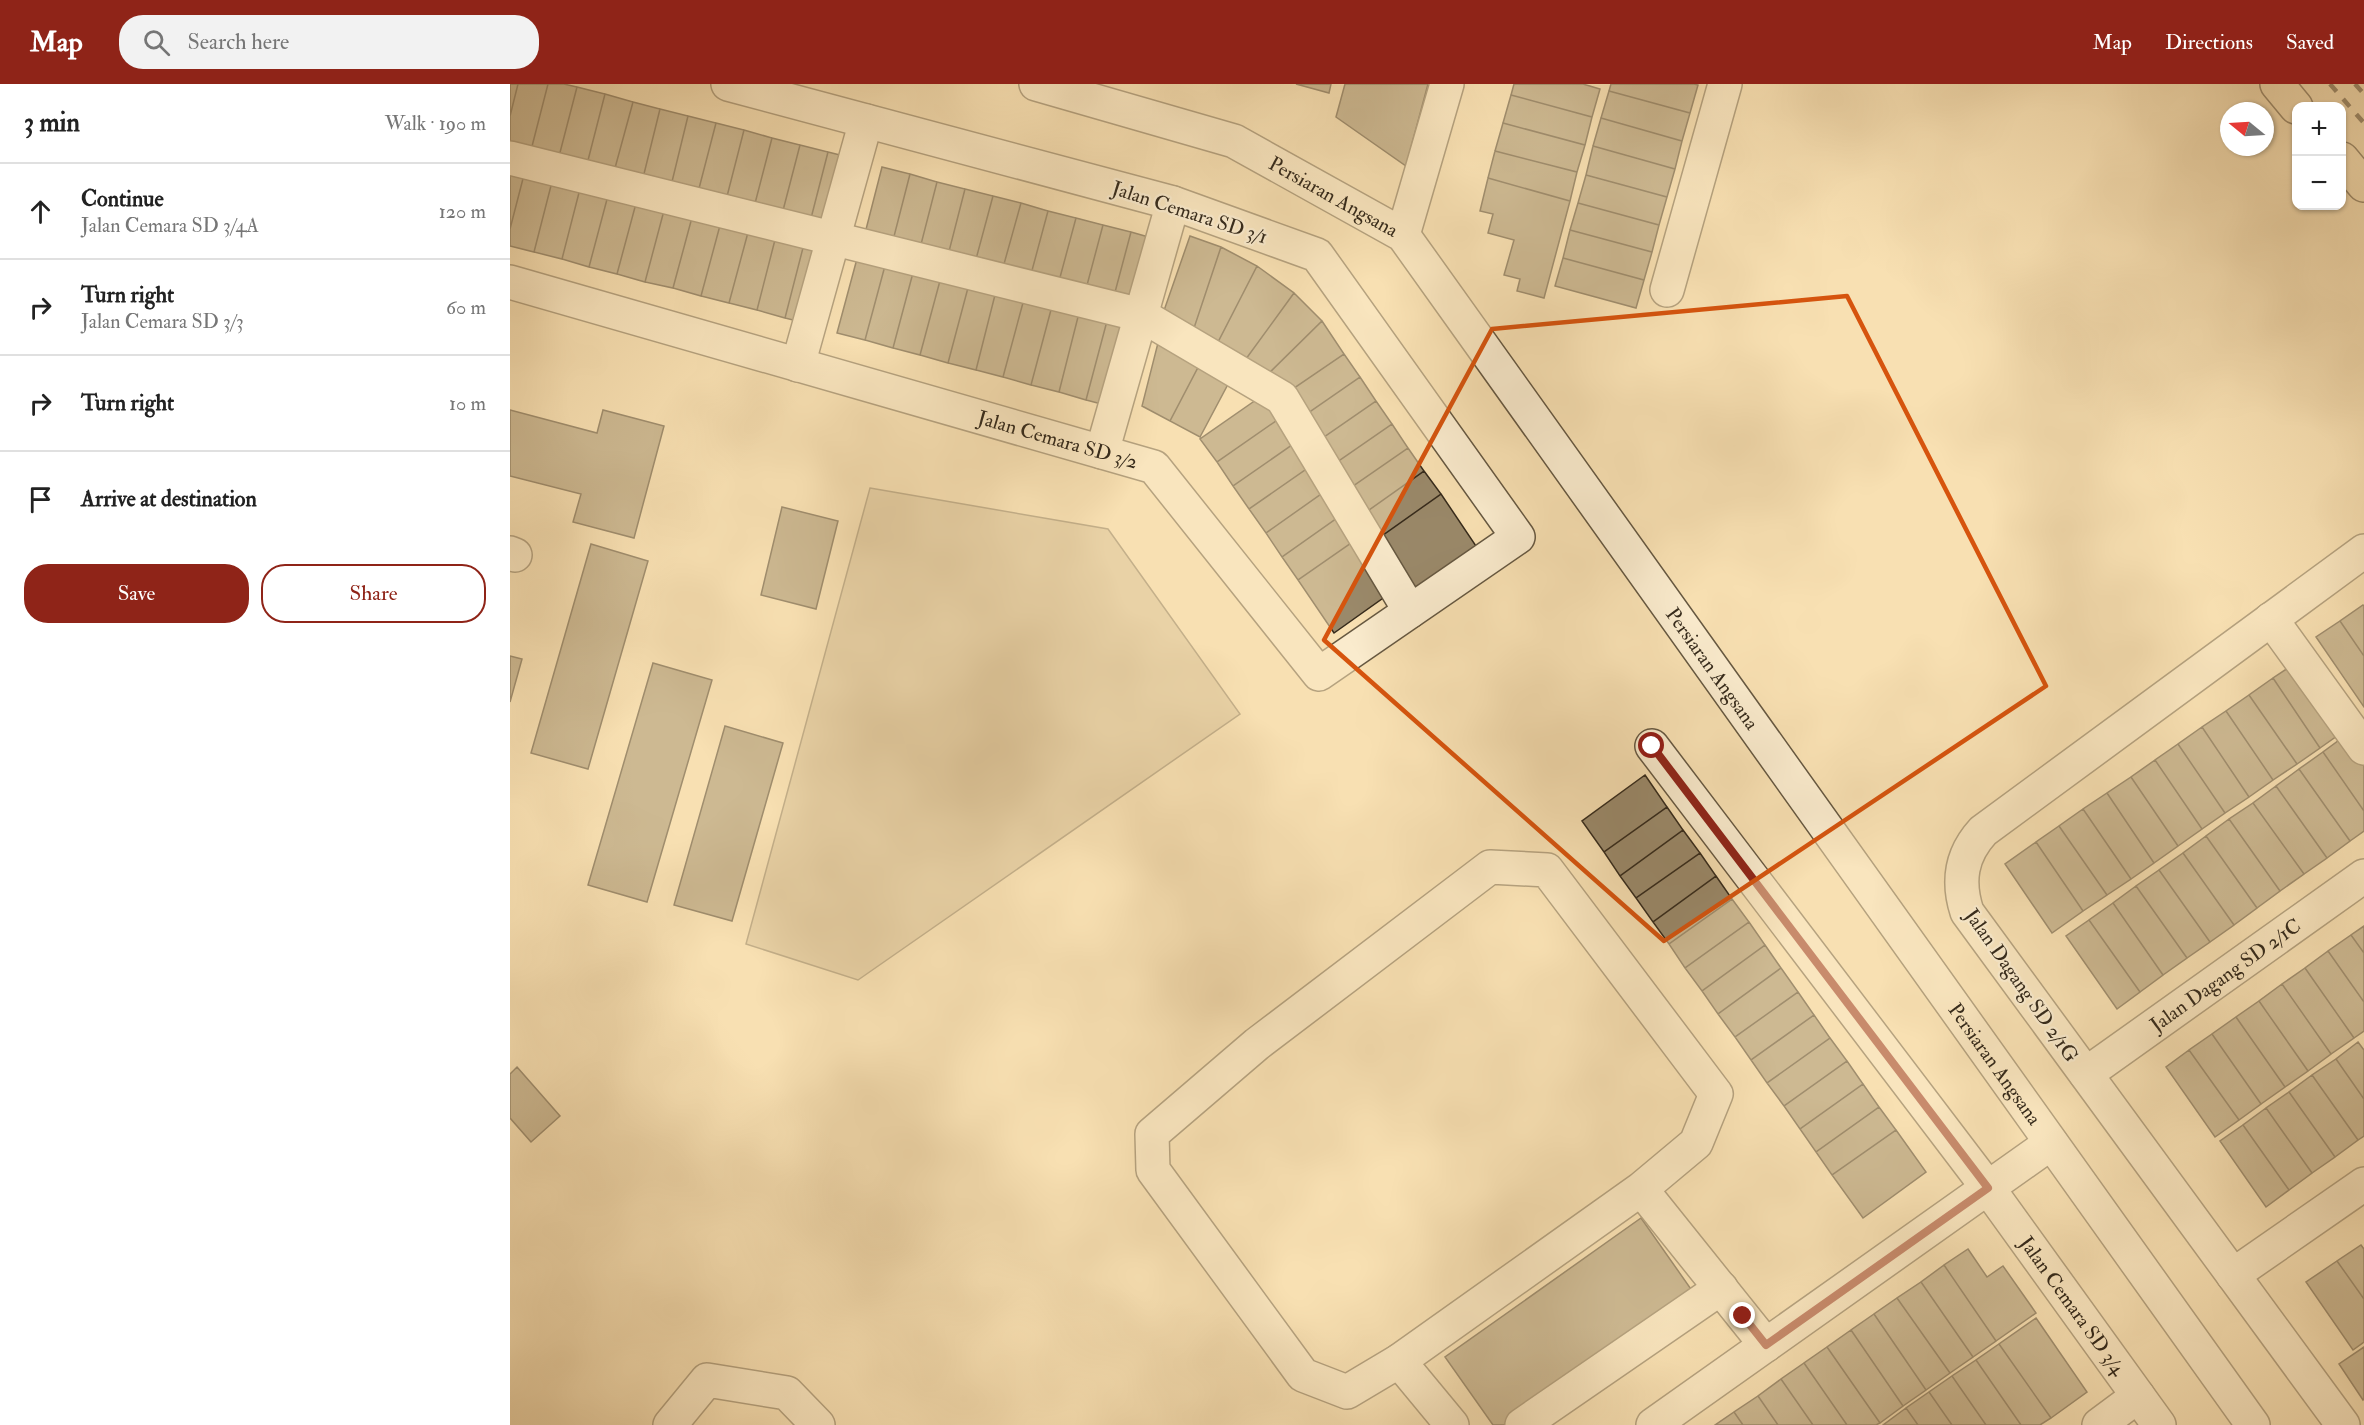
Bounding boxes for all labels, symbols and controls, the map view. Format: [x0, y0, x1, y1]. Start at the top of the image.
search box [119, 15, 539, 69]
text: Map [30, 25, 83, 60]
icon: search [140, 26, 173, 59]
text: Search here [188, 28, 289, 56]
text: Map [2092, 29, 2132, 56]
text: Directions [2165, 29, 2253, 56]
text: Saved [2286, 29, 2334, 56]
north arrow [2220, 102, 2274, 156]
map controls [2292, 102, 2346, 210]
button: + [2292, 102, 2346, 156]
text: 3 min [24, 107, 80, 139]
text: Walk · 190 m [385, 111, 486, 136]
street label: Persiaran Angsana [1264, 151, 1403, 243]
button: − [2292, 156, 2346, 210]
street label: Jalan Cemara SD 3/1 [1108, 175, 1271, 249]
text: Continue [81, 185, 164, 213]
icon: ahead [24, 195, 57, 228]
text: 120 m [439, 199, 486, 224]
text: Jalan Cemara SD 3/4A [81, 213, 259, 238]
text: Turn right [81, 281, 174, 309]
icon: right [24, 291, 57, 324]
text: 60 m [446, 295, 486, 320]
text: Jalan Cemara SD 3/3 [81, 309, 244, 334]
icon: right [24, 387, 57, 420]
text: Turn right [81, 389, 174, 417]
text: 10 m [449, 391, 486, 416]
street label: Jalan Cemara SD 3/2 [974, 405, 1141, 475]
icon: arrive [24, 483, 57, 516]
text: Arrive at destination [81, 485, 257, 513]
button: Save [24, 564, 249, 623]
button: Share [261, 564, 486, 623]
street label: Persiaran Angsana [1660, 603, 1765, 735]
route start [1638, 732, 1664, 758]
street label: Jalan Dagang SD 2/1G [1959, 903, 2084, 1067]
street label: Jalan Dagang SD 2/1C [2144, 913, 2306, 1038]
street label: Persiaran Angsana [1943, 998, 2047, 1131]
street label: Jalan Cemara SD 3/4 [2013, 1231, 2132, 1381]
route end [1729, 1302, 1755, 1328]

